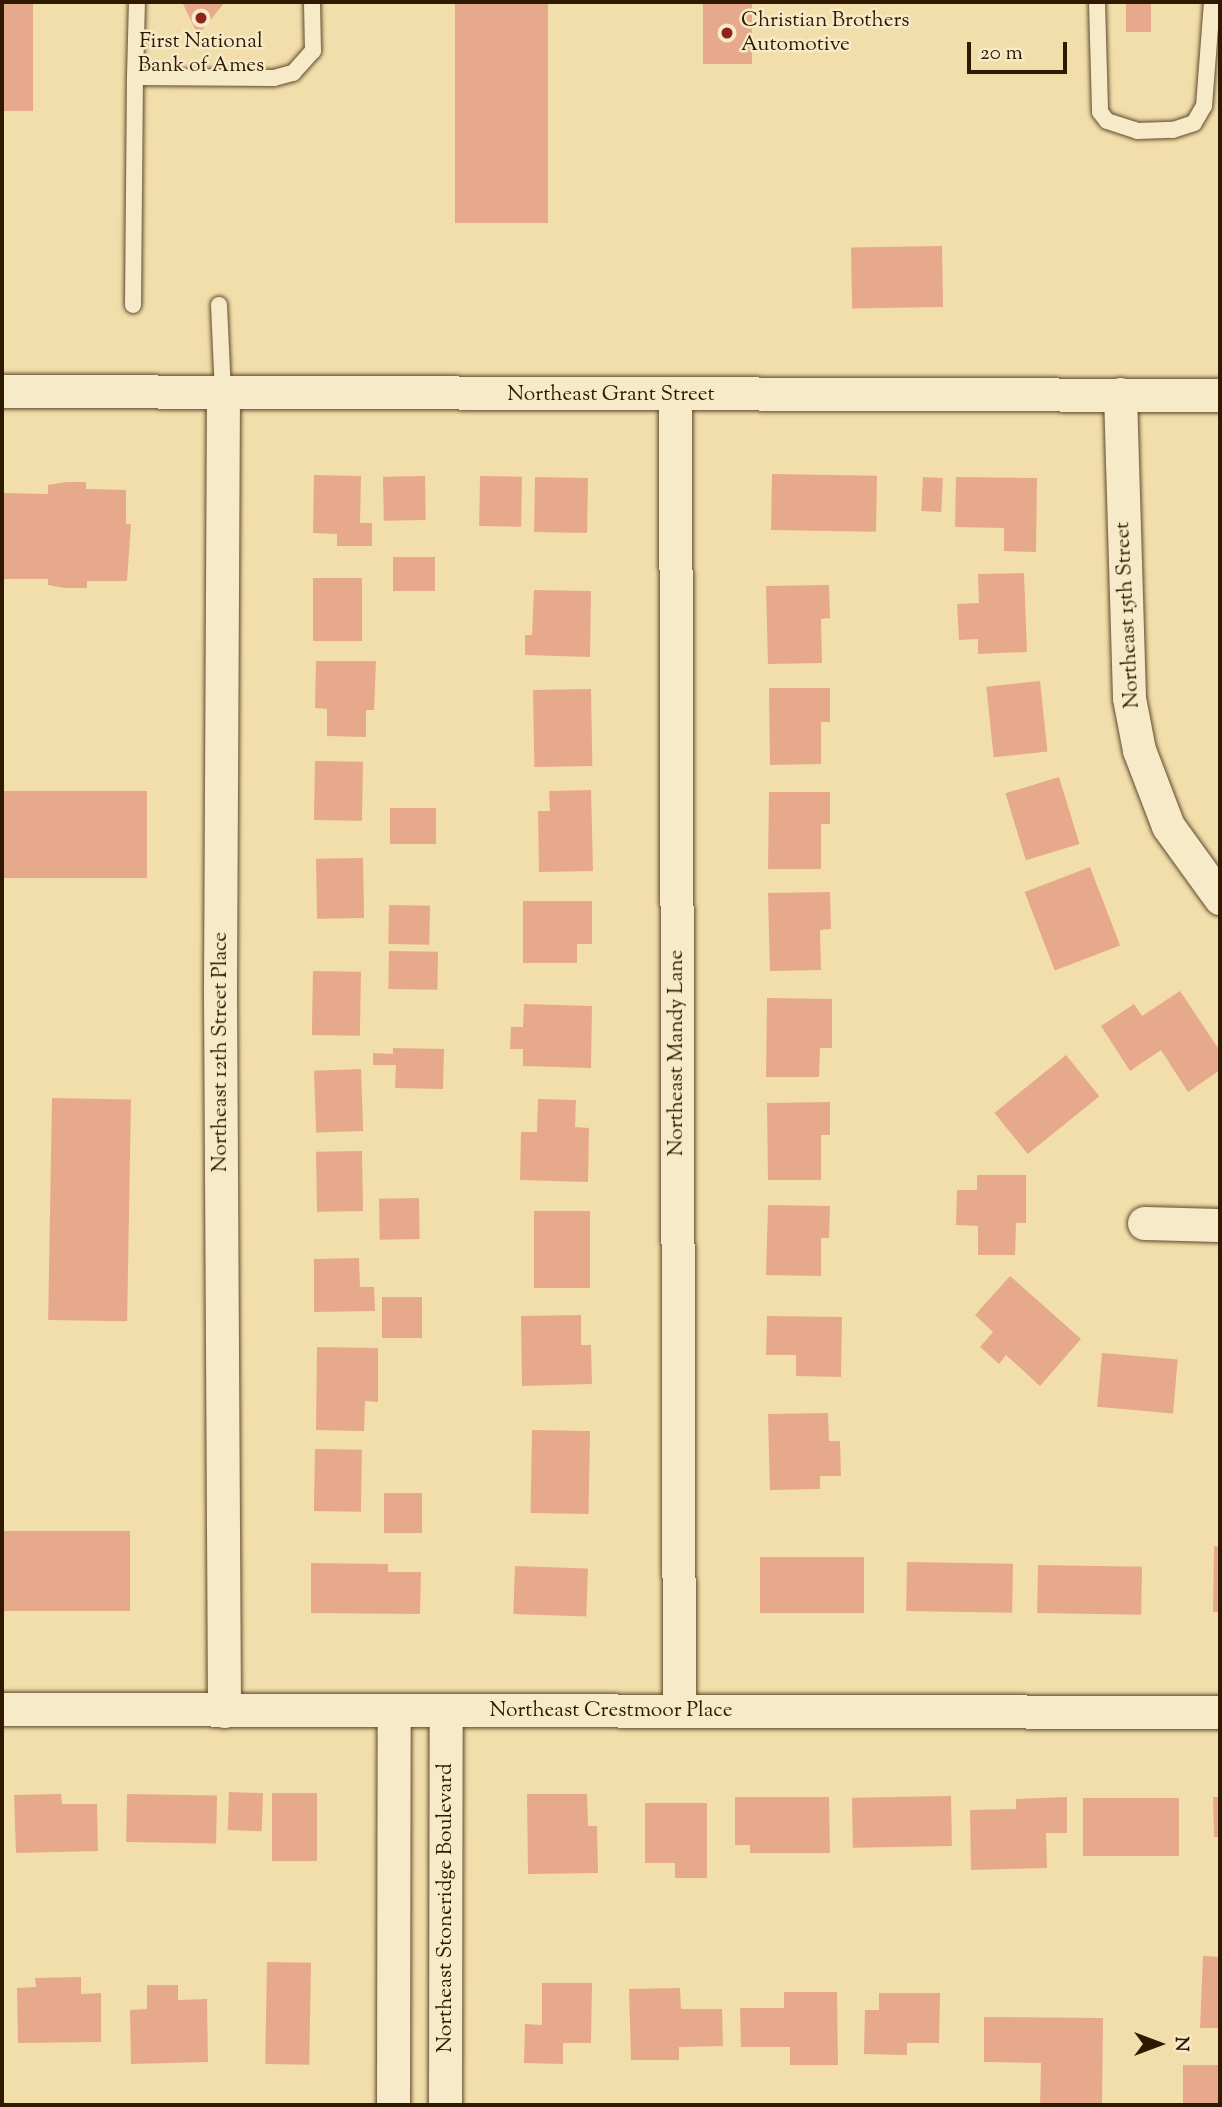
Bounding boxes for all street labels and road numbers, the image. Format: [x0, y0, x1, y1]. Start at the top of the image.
street label: Northeast Grant Street [507, 382, 715, 408]
street label: Northeast 15th Street [1111, 521, 1145, 709]
street label: Northeast 12th Street Place [208, 932, 234, 1172]
street label: Northeast Mandy Lane [664, 950, 690, 1156]
street label: Northeast Crestmoor Place [489, 1698, 733, 1724]
street label: Northeast Stoneridge Boulevard [433, 1763, 459, 2053]

